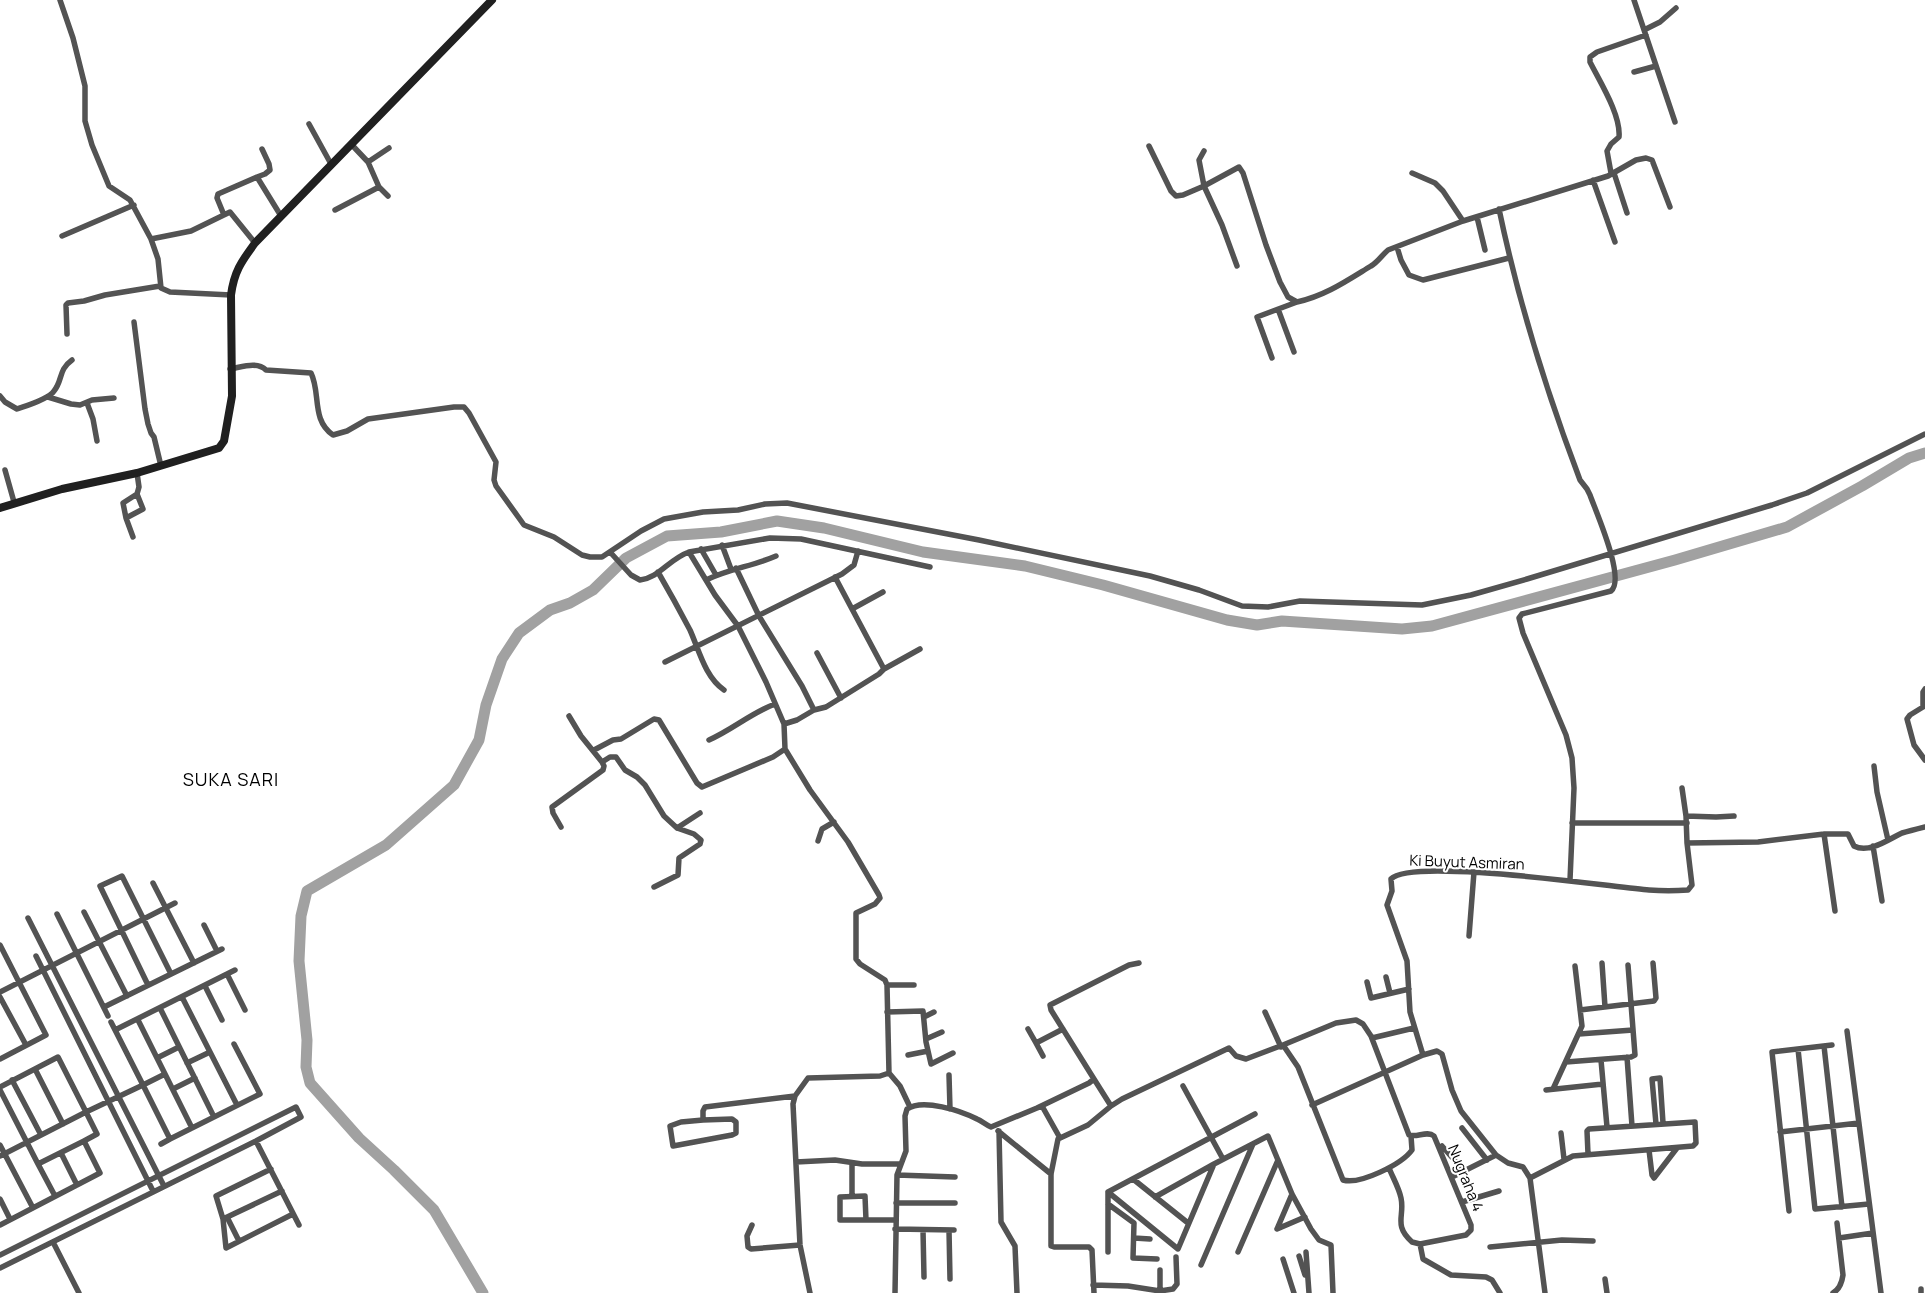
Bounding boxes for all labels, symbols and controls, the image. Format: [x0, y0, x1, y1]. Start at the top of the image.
district label: SUKA SARI [183, 767, 279, 791]
street label: Ki Buyut Asmiran [1409, 849, 1525, 875]
street label: Nugraha 4 [1443, 1141, 1489, 1215]

